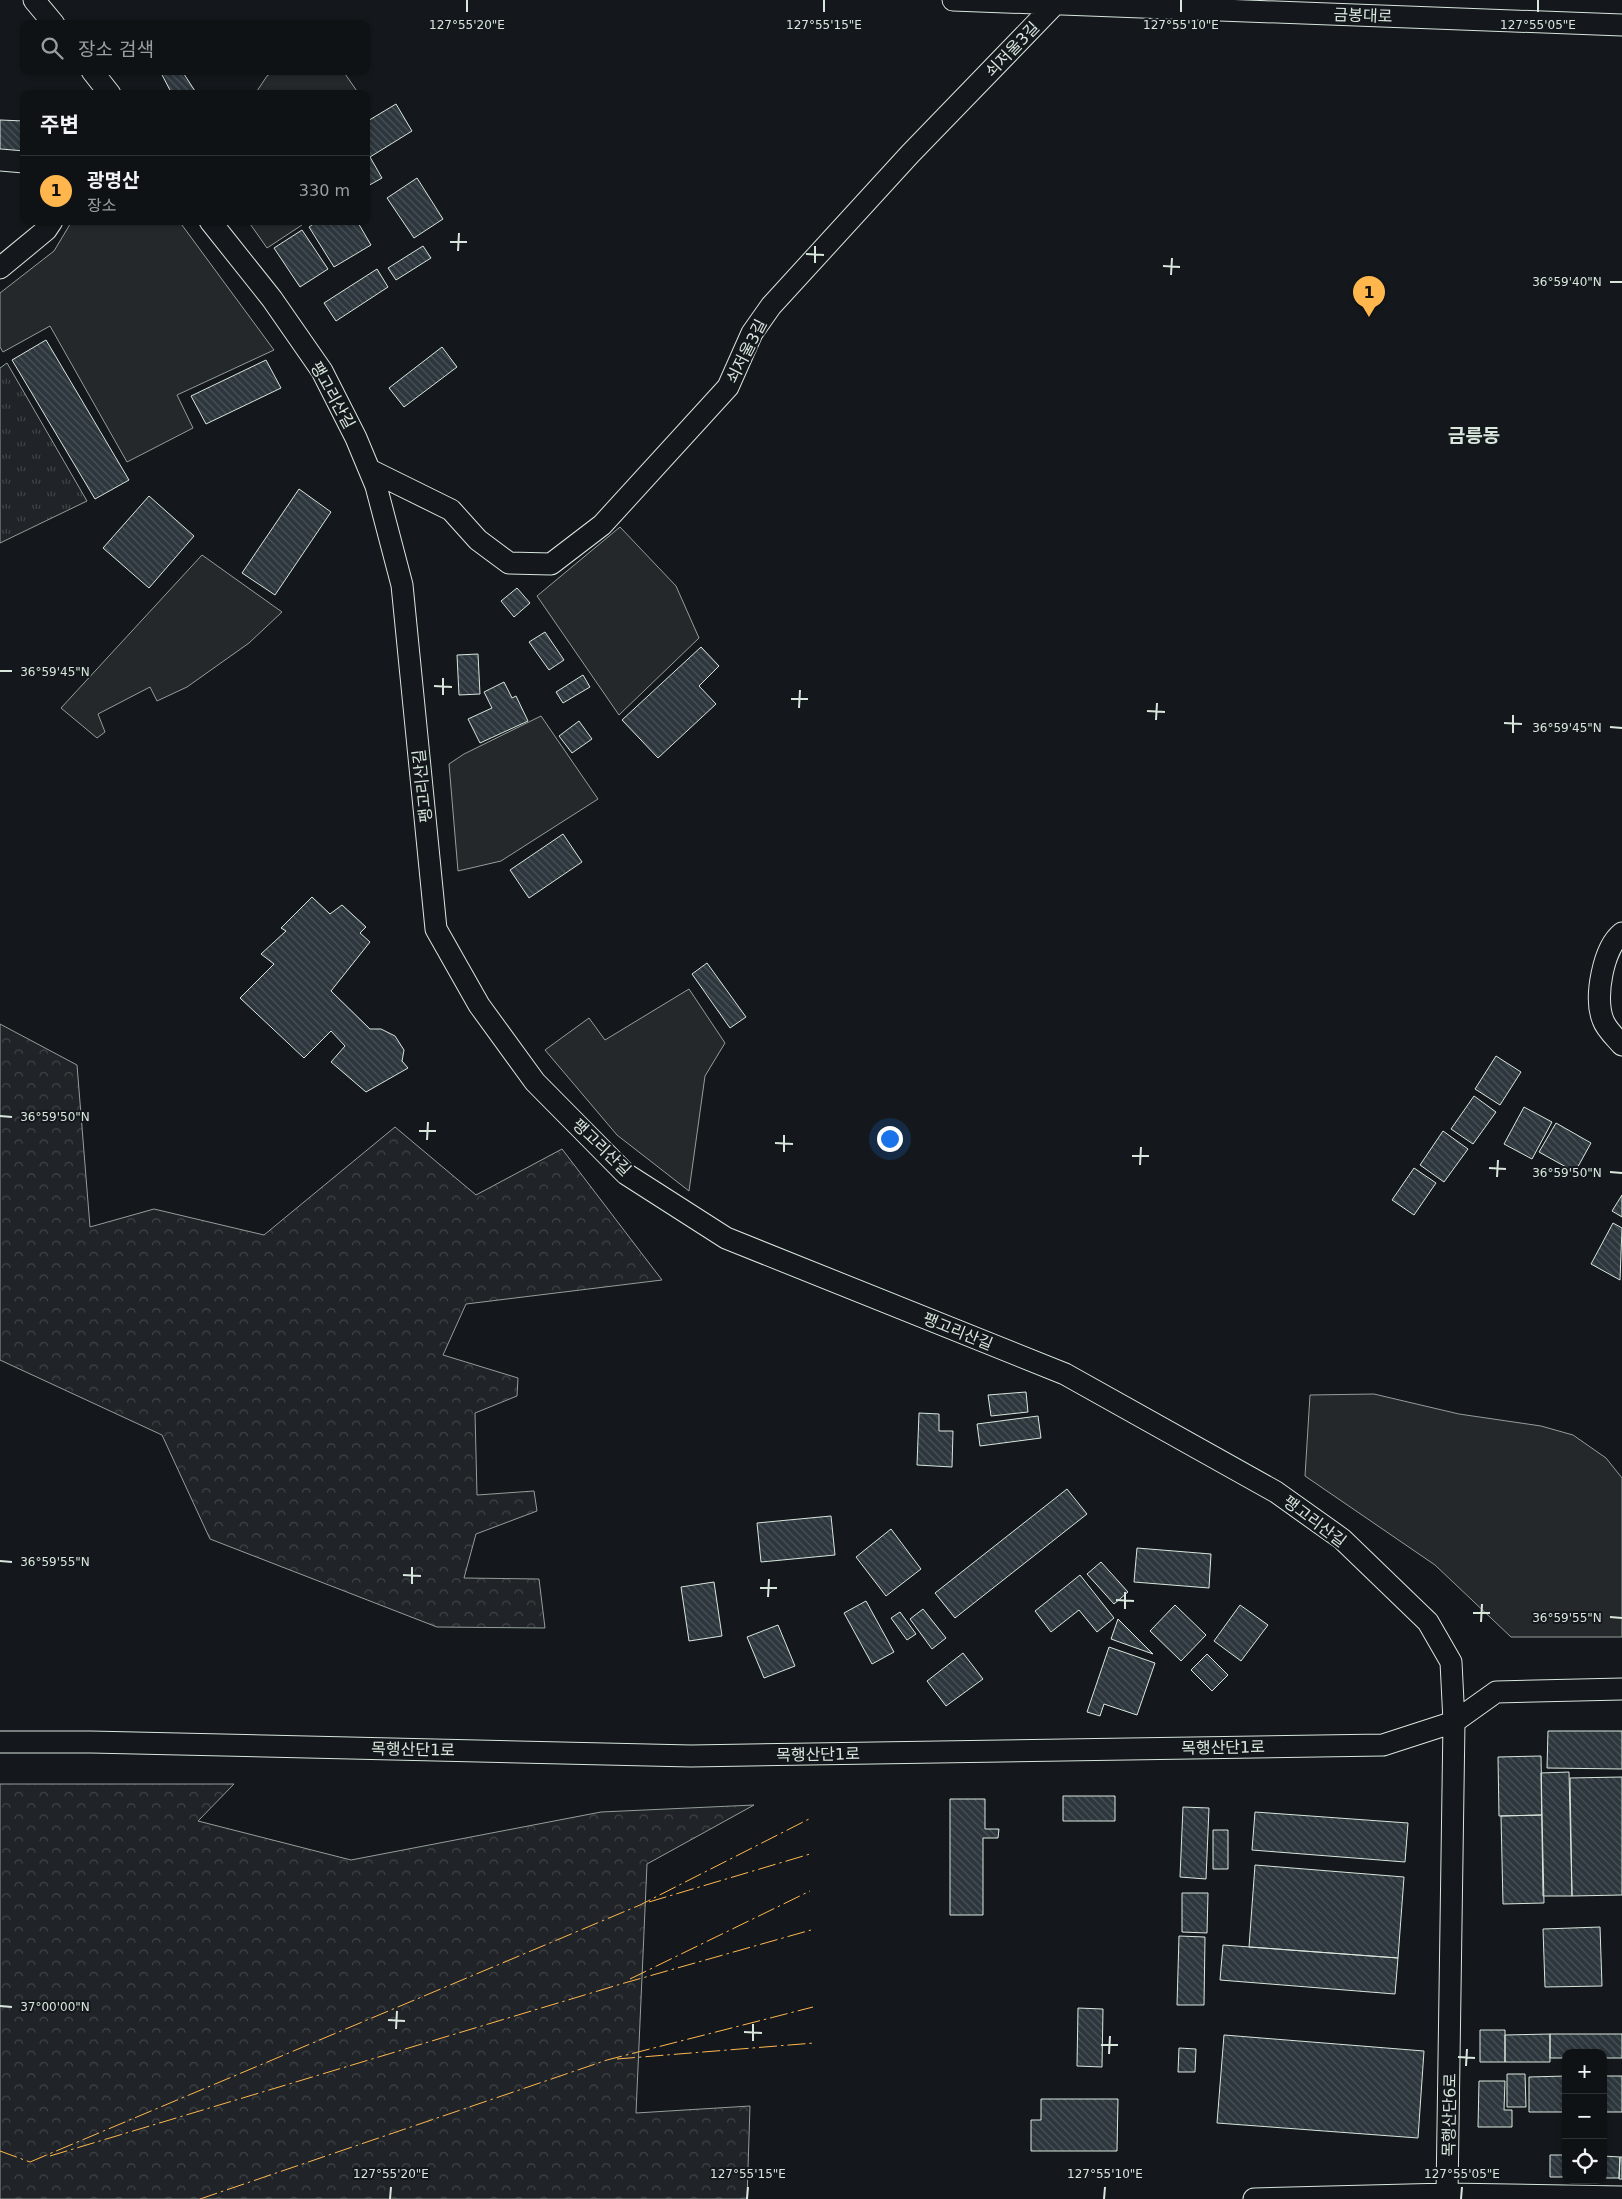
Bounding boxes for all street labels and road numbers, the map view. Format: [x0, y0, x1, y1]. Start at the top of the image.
street label: 금봉대로 [1333, 5, 1393, 26]
street label: 쇠저울3길 [982, 18, 1043, 81]
street label: 쇠저울3길 [722, 316, 771, 386]
street label: 팽고리산길 [306, 358, 359, 432]
street label: 팽고리산길 [409, 748, 436, 824]
street label: 팽고리산길 [569, 1115, 635, 1180]
street label: 팽고리산길 [920, 1309, 995, 1354]
street label: 팽고리산길 [1280, 1492, 1350, 1551]
street label: 목행산단1로 [1181, 1737, 1265, 1758]
street label: 목행산단1로 [371, 1739, 455, 1760]
street label: 목행산단1로 [776, 1744, 860, 1765]
street label: 목행산단6로 [1439, 2073, 1460, 2157]

